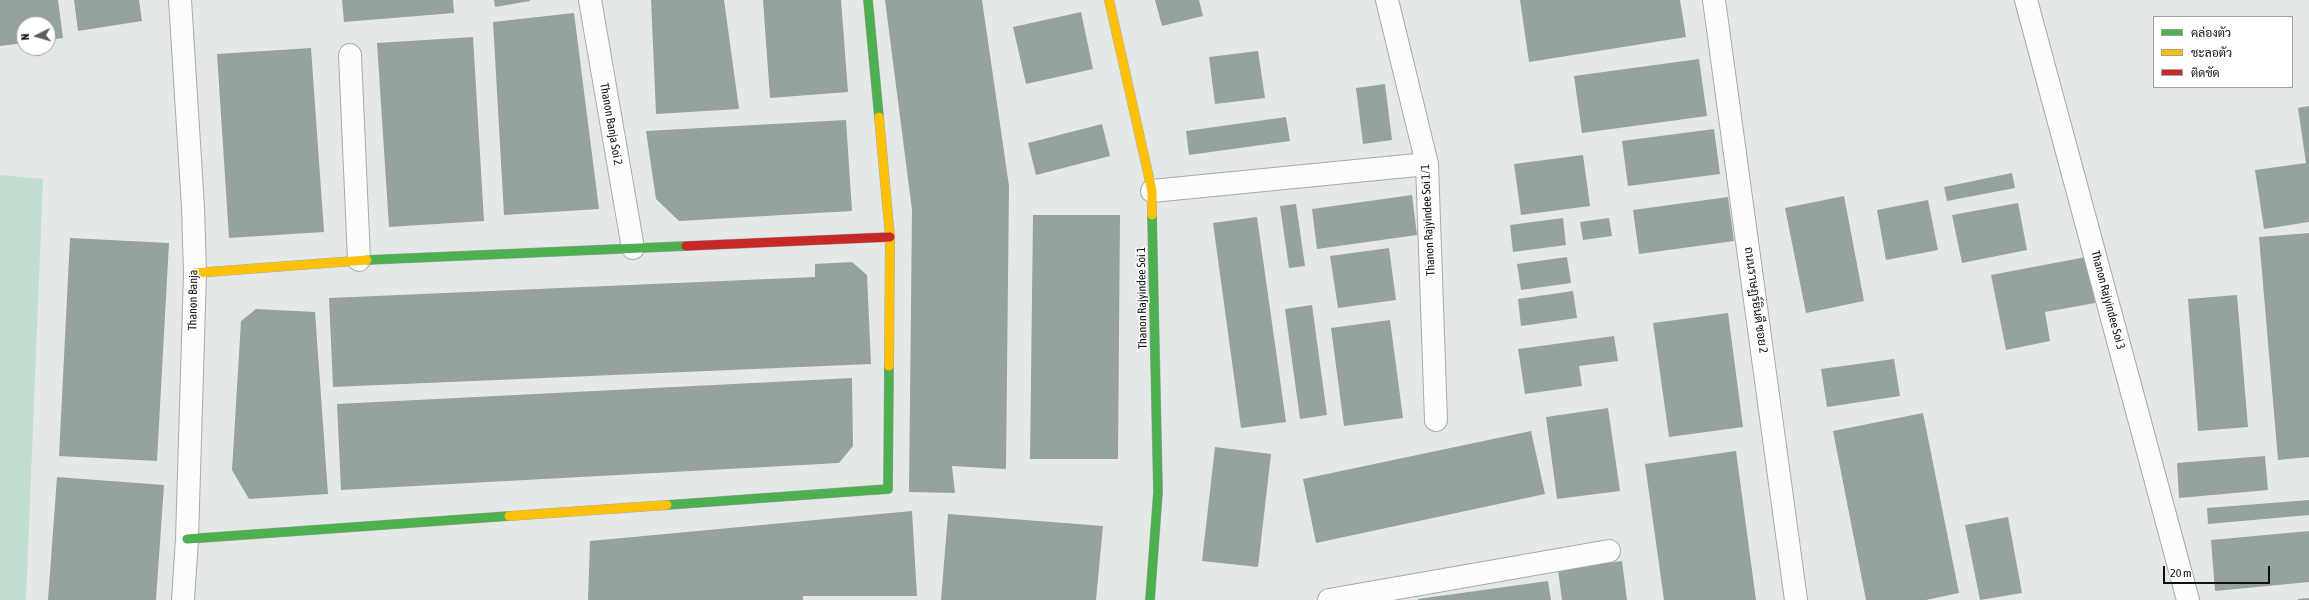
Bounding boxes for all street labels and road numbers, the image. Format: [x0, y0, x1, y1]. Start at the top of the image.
street label: Thanon Banja Soi 2 [597, 82, 625, 166]
street label: Thanon Rajyindee Soi 1/1 [1418, 164, 1438, 276]
street label: ถนนราษฏร์ยินดี ซอย 2 [1741, 246, 1771, 354]
street label: Thanon Rajyindee Soi 1 [1134, 247, 1150, 349]
street label: Thanon Rajyindee Soi 3 [2088, 249, 2128, 351]
street label: Thanon Banja [185, 269, 201, 331]

